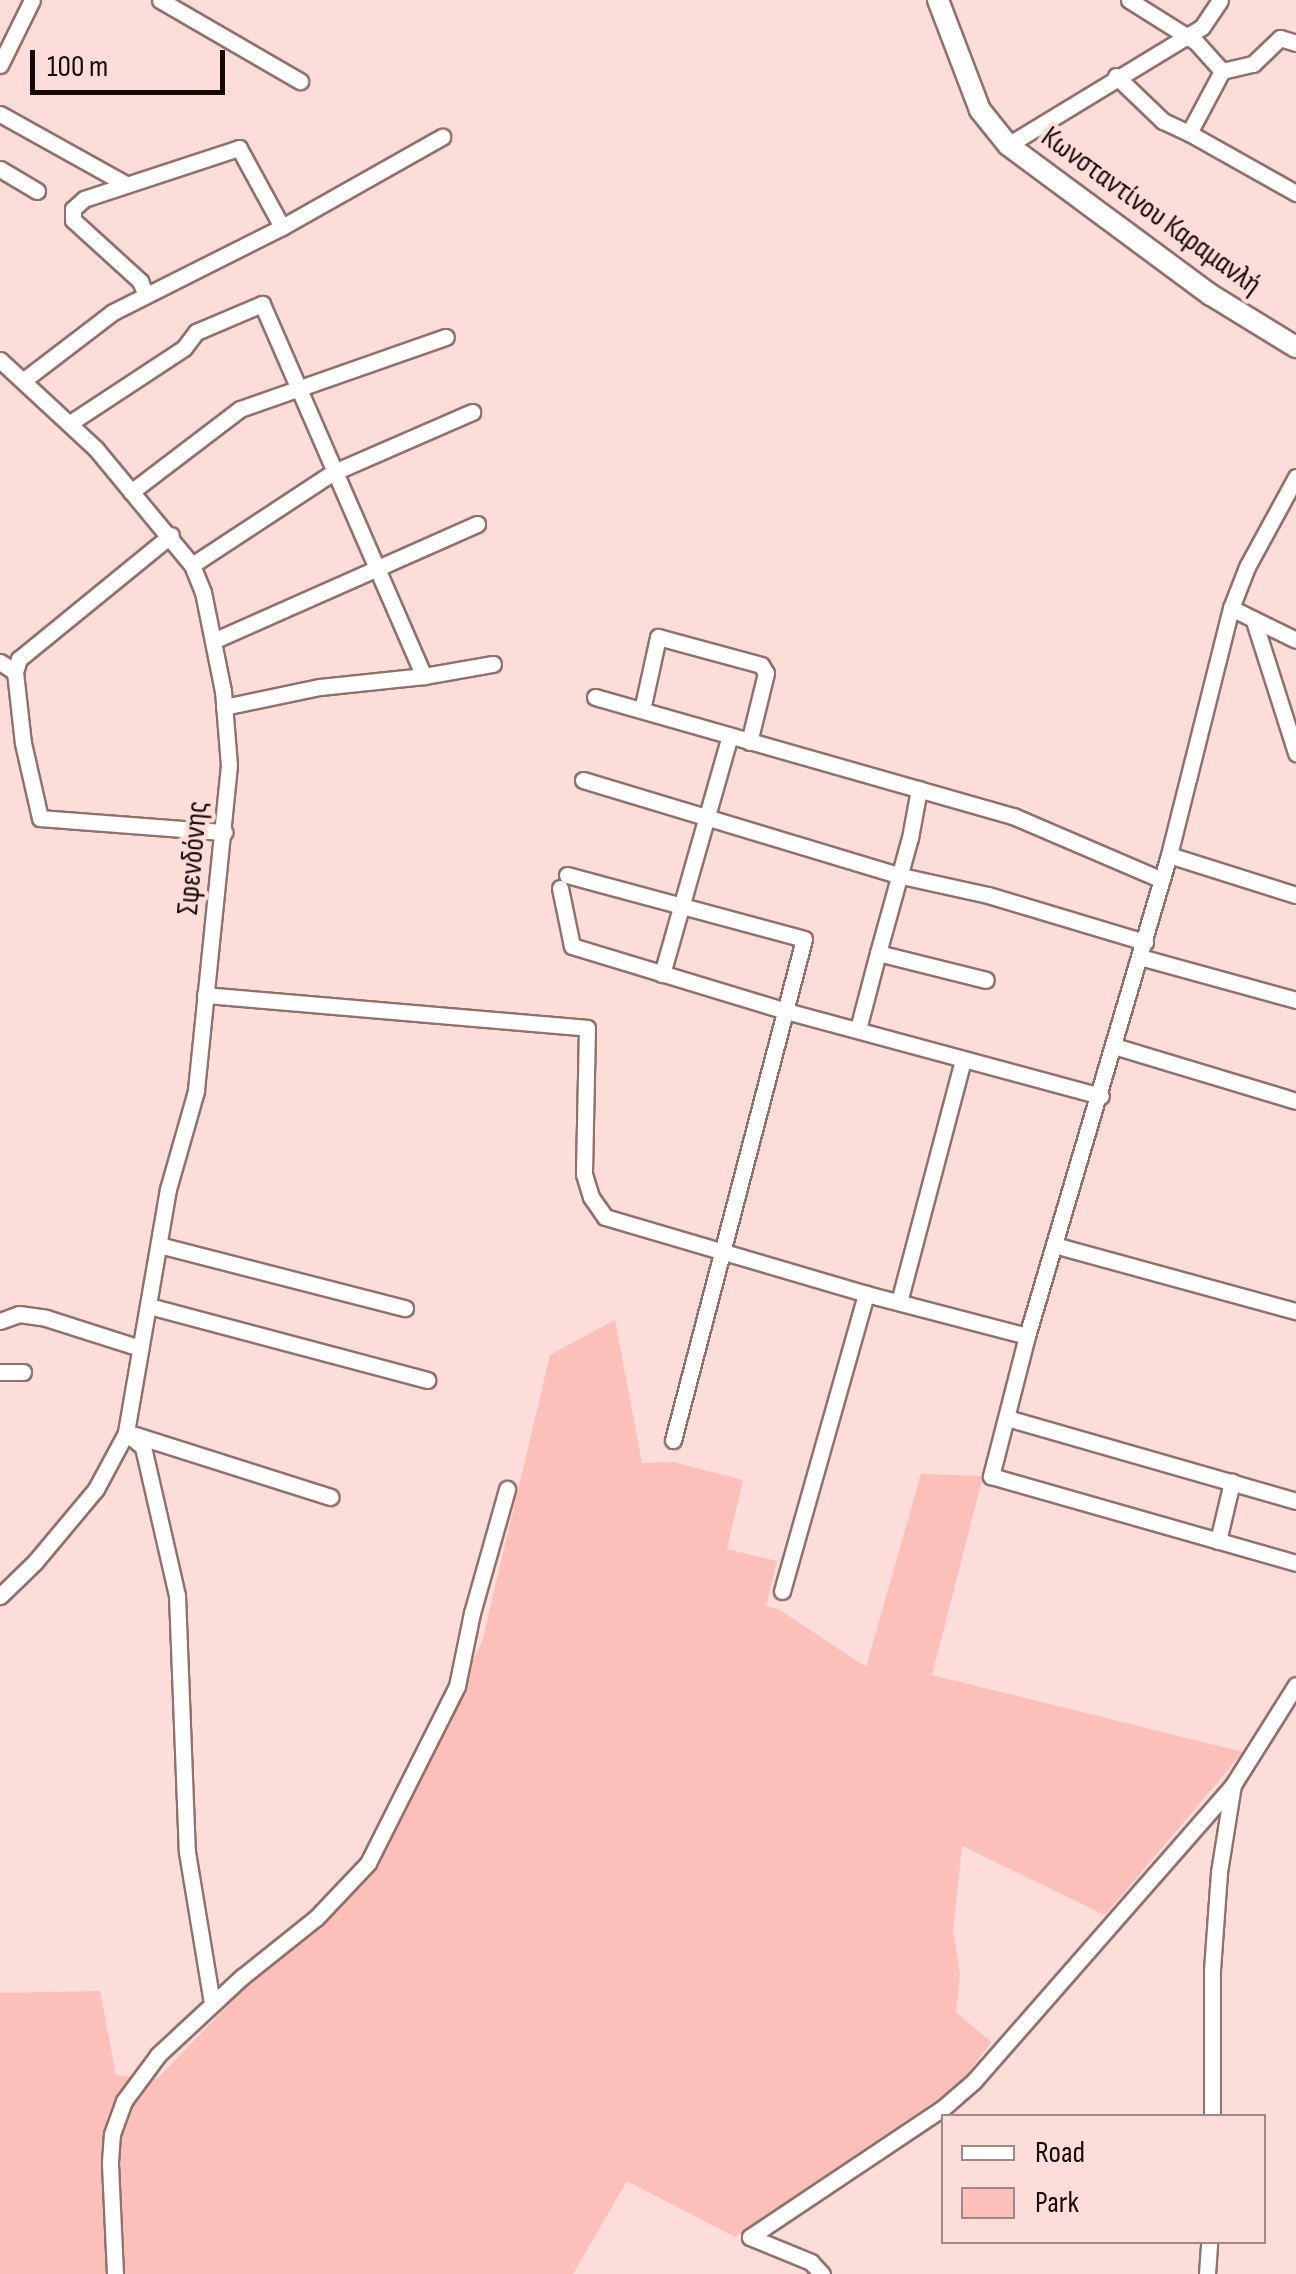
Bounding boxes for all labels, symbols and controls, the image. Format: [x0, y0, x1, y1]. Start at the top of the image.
scale bar [35, 30, 230, 92]
text: 100 m [47, 49, 108, 85]
street label: Κωνσταντίνου Καραμανλή [1034, 119, 1268, 303]
street label: Σφενδόνης [170, 800, 216, 916]
legend [941, 2114, 1266, 2244]
text: Road [1035, 2135, 1085, 2171]
text: Park [1035, 2185, 1079, 2221]

